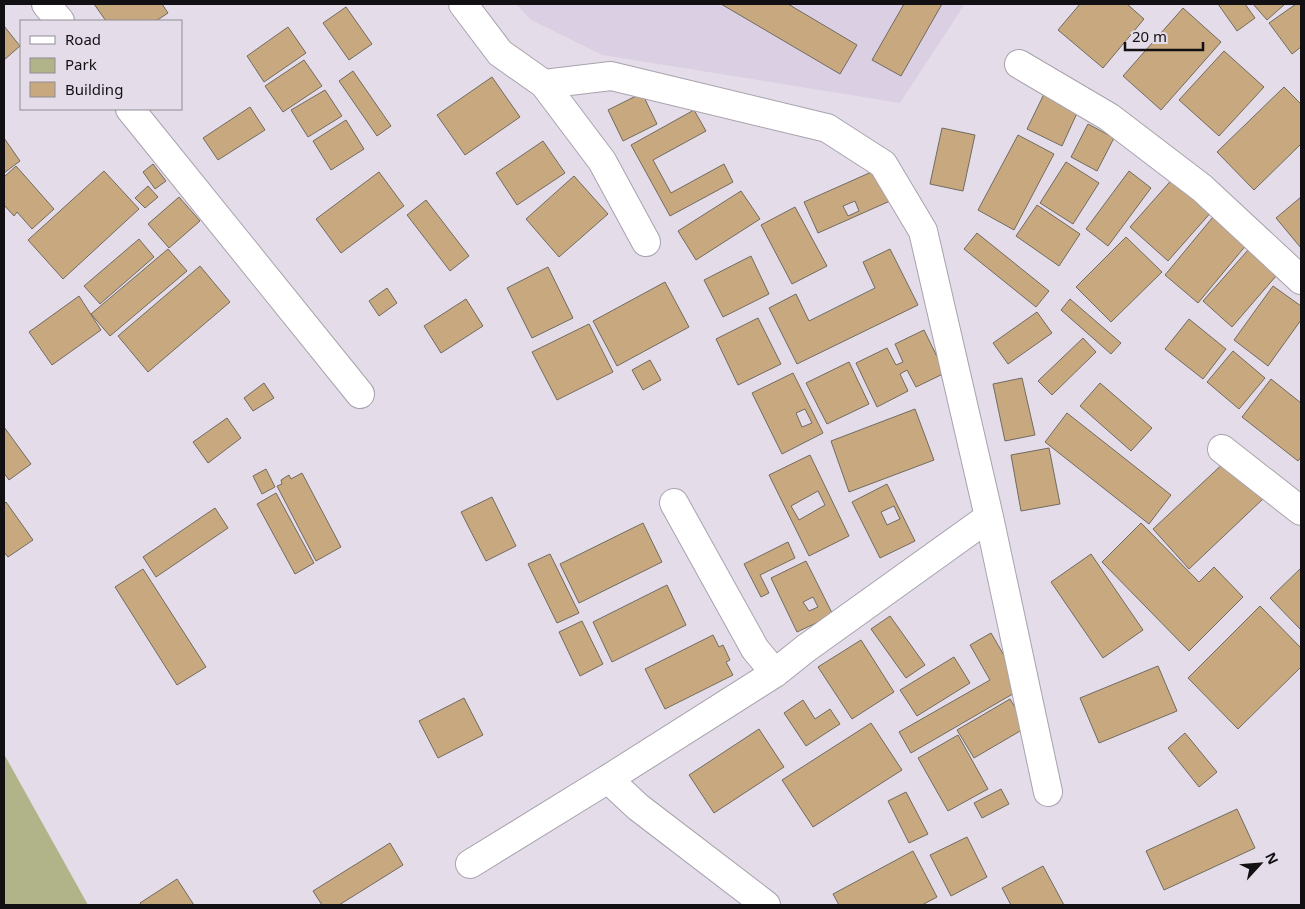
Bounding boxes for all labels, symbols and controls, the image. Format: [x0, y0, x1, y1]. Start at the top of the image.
legend [20, 20, 182, 110]
scale bar [1125, 20, 1202, 52]
text: 20 m [1132, 26, 1167, 46]
text: Road [65, 29, 101, 49]
text: Park [65, 54, 97, 74]
text: Building [65, 79, 123, 99]
north arrow [1235, 839, 1285, 889]
text: N [1261, 849, 1283, 867]

